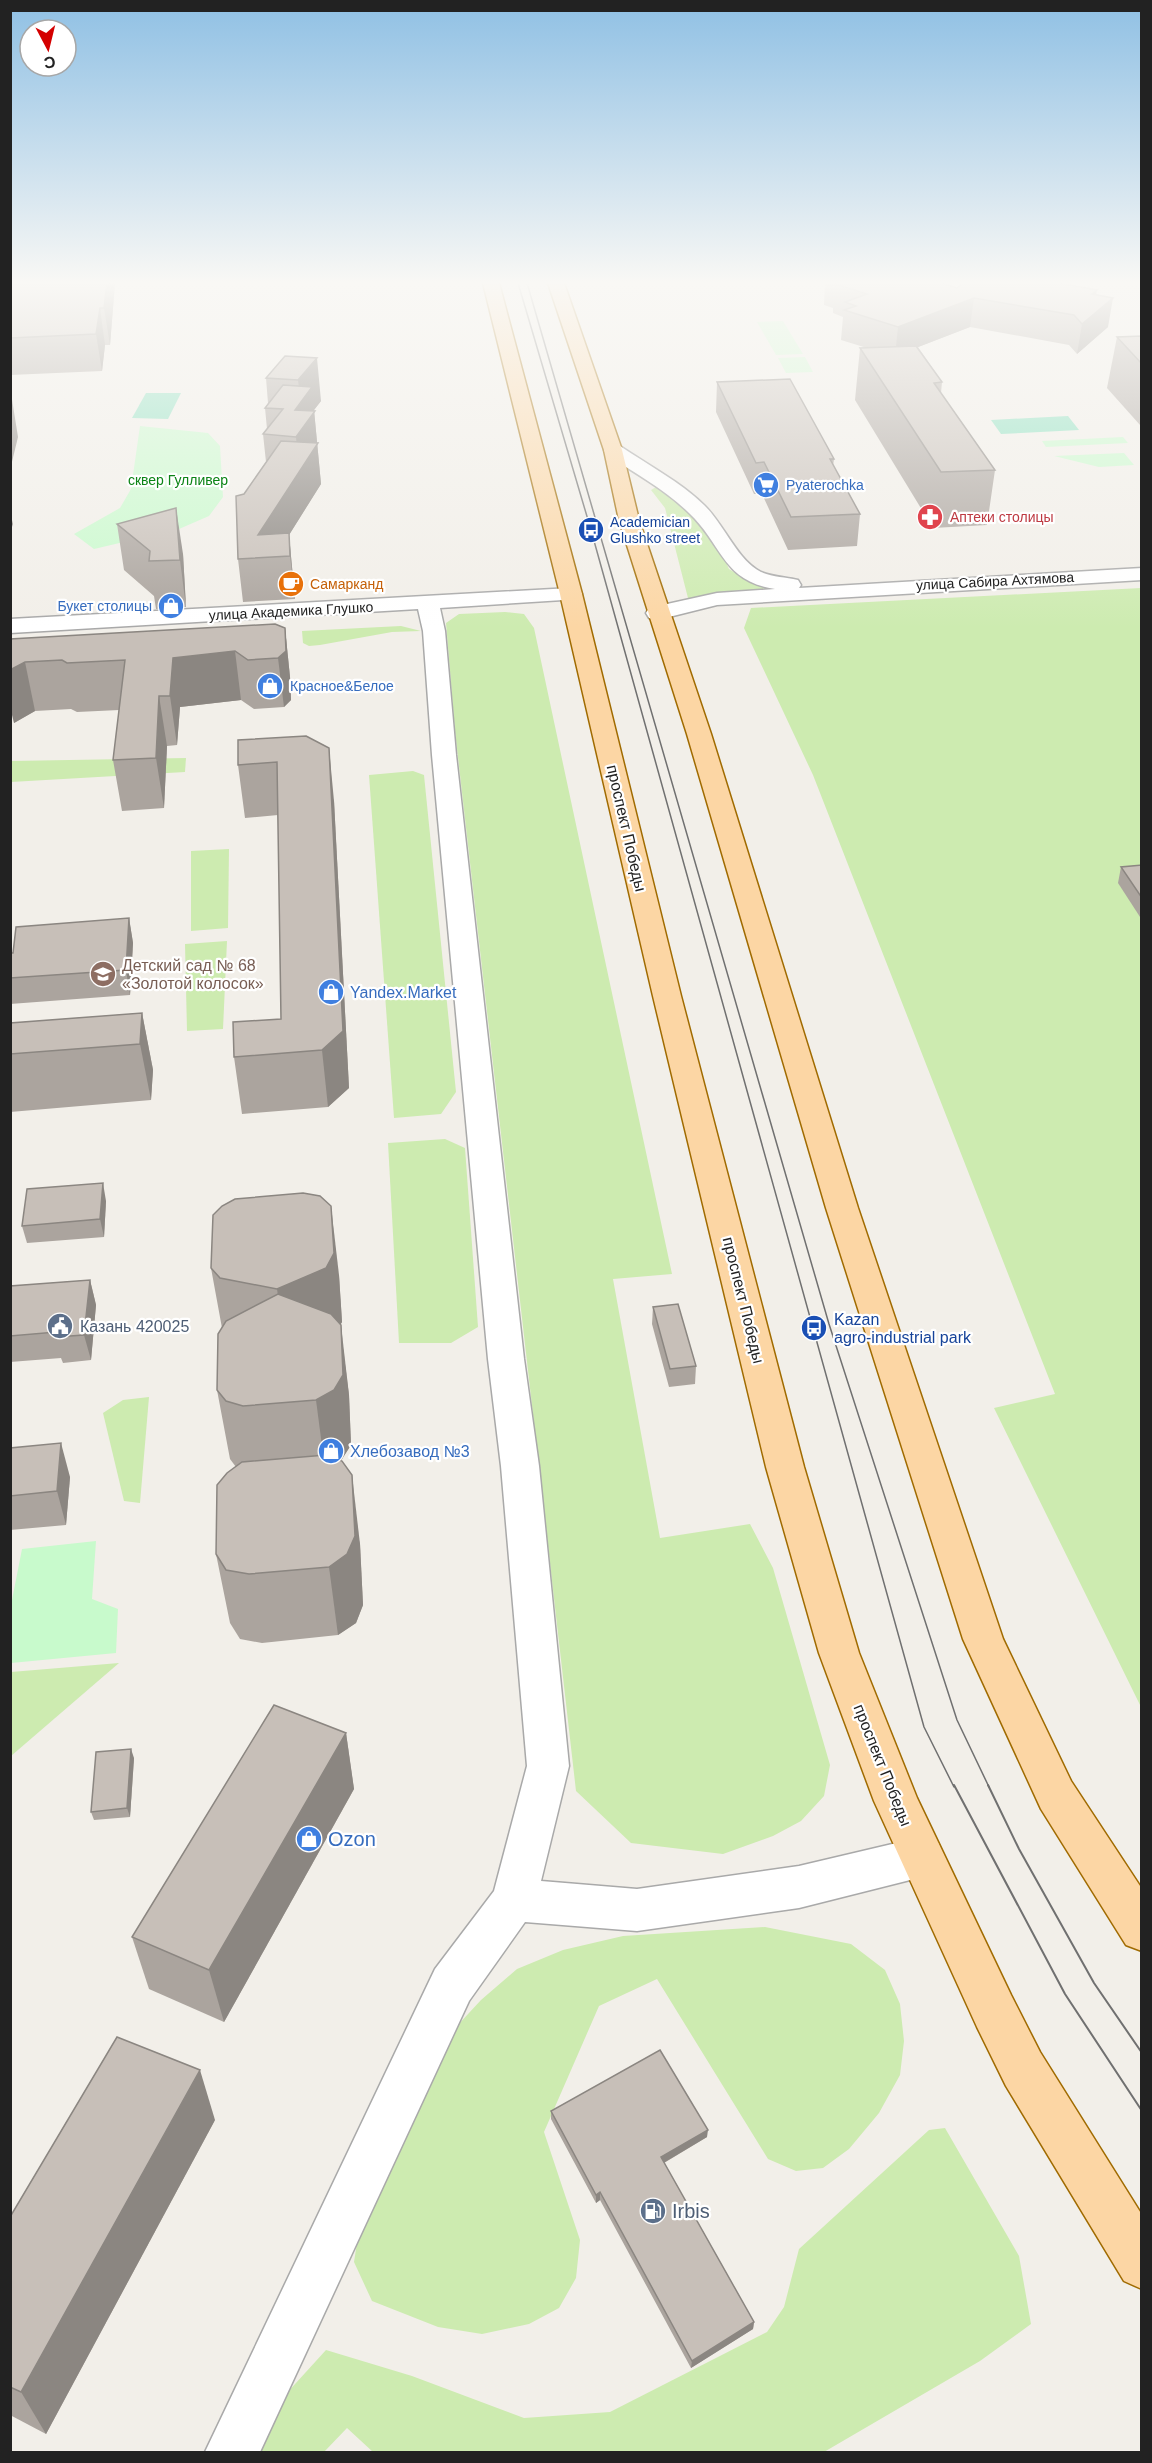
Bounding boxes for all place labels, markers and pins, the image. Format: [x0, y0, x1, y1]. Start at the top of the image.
supermarket icon: Pyaterochka [751, 470, 781, 500]
place label: Pyaterochka [786, 477, 864, 493]
pharmacy icon: Аптеки столицы [915, 502, 945, 532]
place label: Аптеки столицы [950, 509, 1054, 525]
place label: Academician Glushko street [610, 514, 700, 546]
bus stop icon: Academician Glushko street [576, 515, 606, 545]
cafe icon: Самарканд [276, 569, 306, 599]
place label: Самарканд [310, 576, 383, 592]
shop icon: Букет столицы [156, 591, 186, 621]
place label: Букет столицы [57, 598, 152, 614]
shop icon: Красное&Белое [255, 671, 285, 701]
place label: Красное&Белое [290, 678, 394, 694]
place label: Детский сад № 68 «Золотой колосок» [122, 957, 264, 992]
school or university icon: Детский сад № 68 «Золотой колосок» [88, 959, 118, 989]
shop icon: Yandex.Market [316, 977, 346, 1007]
place label: Yandex.Market [350, 984, 457, 1001]
public building icon: Казань 420025 [45, 1311, 75, 1341]
place label: Kazan agro-industrial park [834, 1311, 972, 1346]
bus stop icon: Kazan agro-industrial park [799, 1313, 829, 1343]
place label: Казань 420025 [80, 1318, 189, 1335]
shop icon: Хлебозавод №3 [316, 1436, 346, 1466]
place label: Хлебозавод №3 [350, 1443, 470, 1460]
shop icon: Ozon [294, 1824, 324, 1854]
place label: Ozon [328, 1828, 376, 1850]
fuel station icon: Irbis [638, 2196, 668, 2226]
place label: Irbis [672, 2200, 710, 2222]

